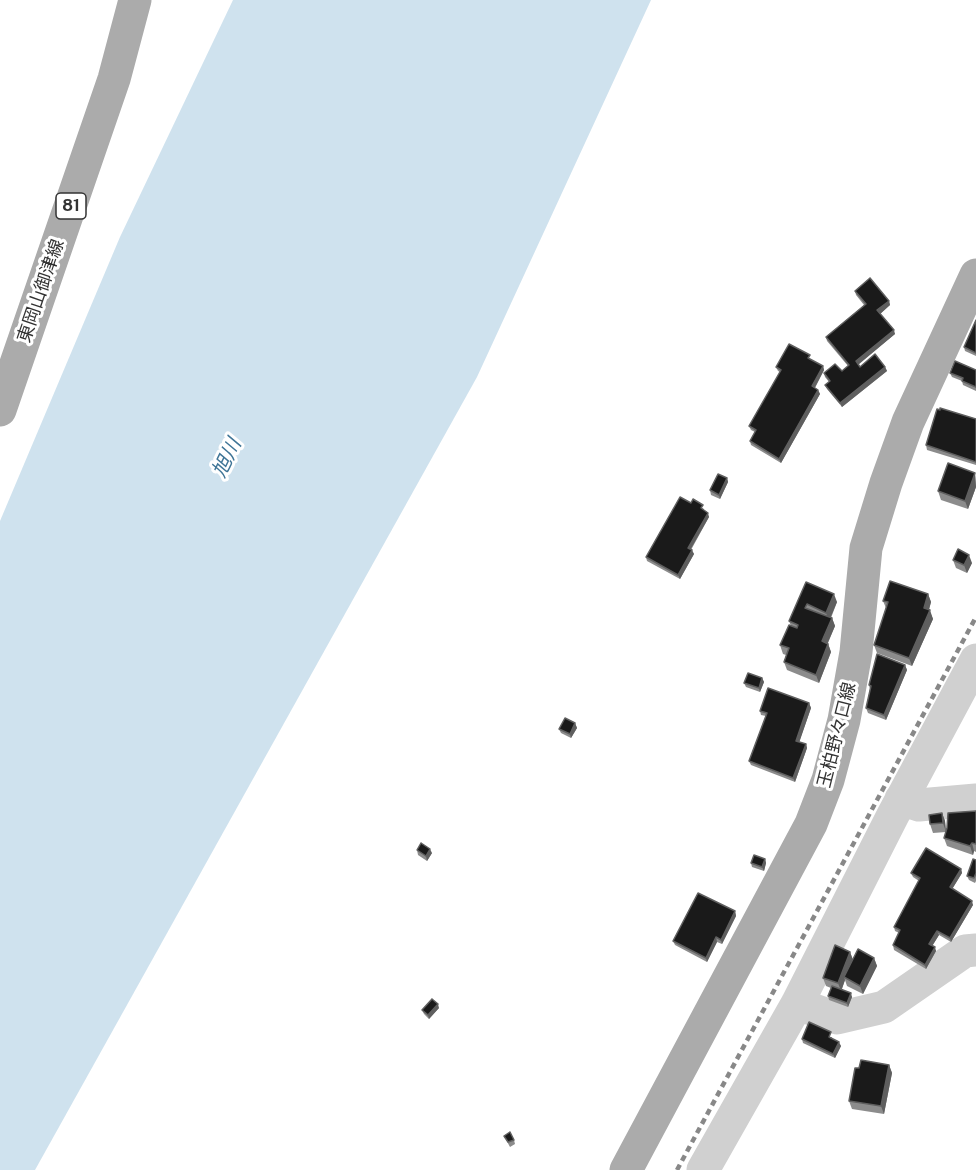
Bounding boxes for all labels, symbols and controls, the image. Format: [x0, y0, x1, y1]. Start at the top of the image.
road number: 81 [56, 193, 86, 219]
street label: 東岡山御津線 [13, 236, 69, 346]
water label: 旭川 [207, 435, 247, 481]
street label: 玉柏野々口線 [813, 680, 861, 790]

